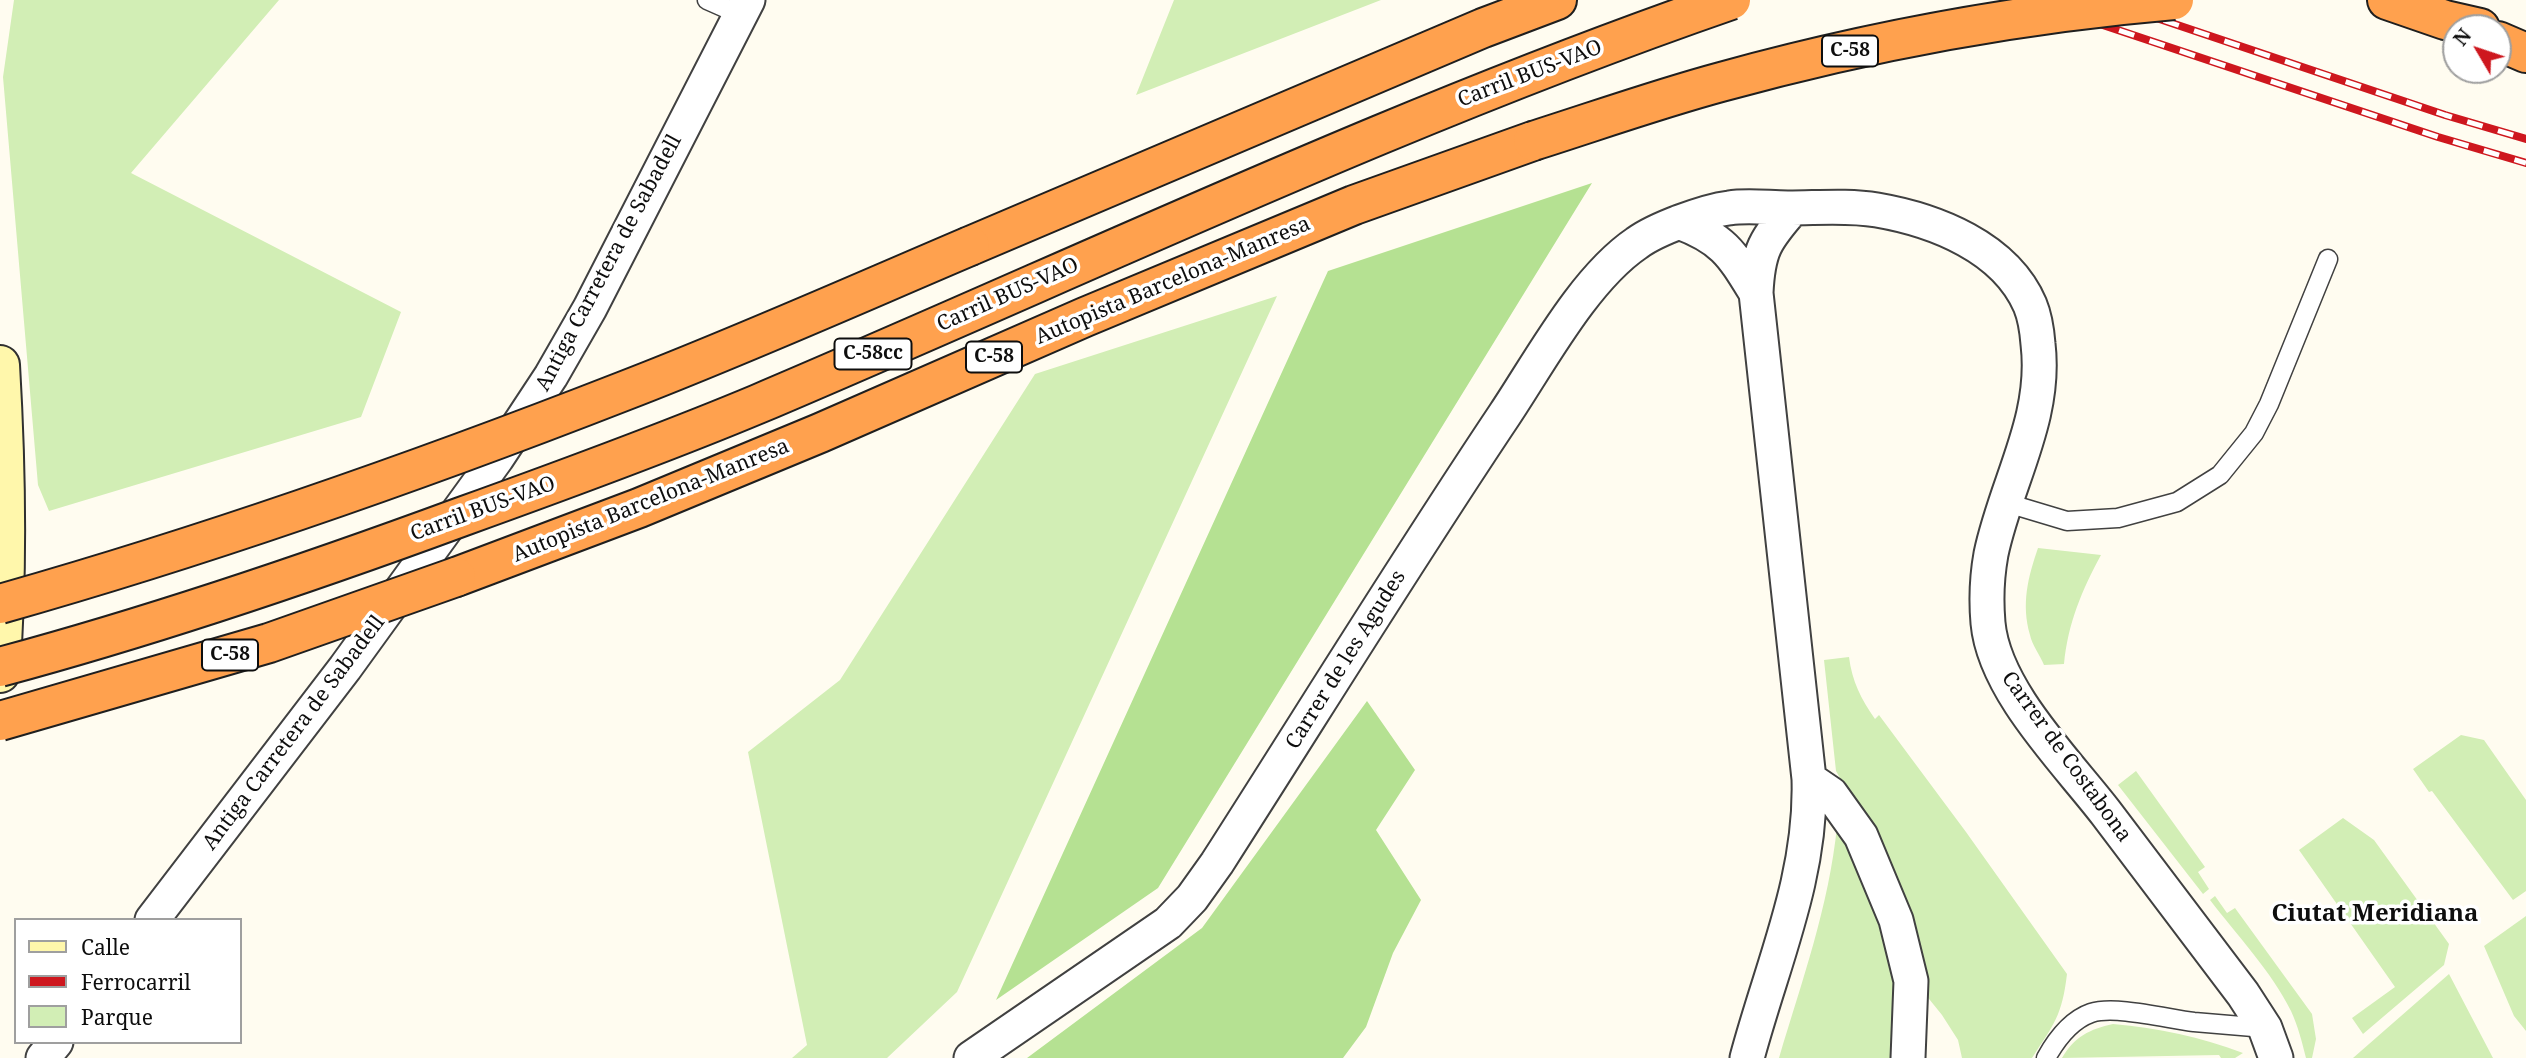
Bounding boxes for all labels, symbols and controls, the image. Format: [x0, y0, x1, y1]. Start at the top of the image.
north arrow [2442, 14, 2512, 84]
text: N [2447, 23, 2477, 51]
street label: Carril BUS-VAO [1454, 35, 1606, 113]
road number: C-58 [1822, 36, 1878, 66]
street label: Antiga Carretera de Sabadell [531, 130, 687, 396]
street label: Autopista Barcelona-Manresa [1032, 212, 1314, 350]
street label: Carril BUS-VAO [933, 253, 1083, 337]
road number: C-58cc [834, 338, 912, 370]
road number: C-58 [966, 342, 1022, 372]
street label: Autopista Barcelona-Manresa [509, 434, 793, 568]
street label: Carril BUS-VAO [407, 471, 559, 547]
street label: Carrer de les Agudes [1281, 566, 1411, 754]
street label: Antiga Carretera de Sabadell [198, 611, 390, 855]
road number: C-58 [202, 640, 258, 670]
street label: Carrer de Costabona [1996, 667, 2136, 847]
district label: Ciutat Meridiana [2272, 900, 2478, 928]
legend [14, 918, 242, 1044]
text: Calle [81, 933, 130, 961]
text: Ferrocarril [81, 968, 191, 996]
text: Parque [81, 1003, 153, 1031]

